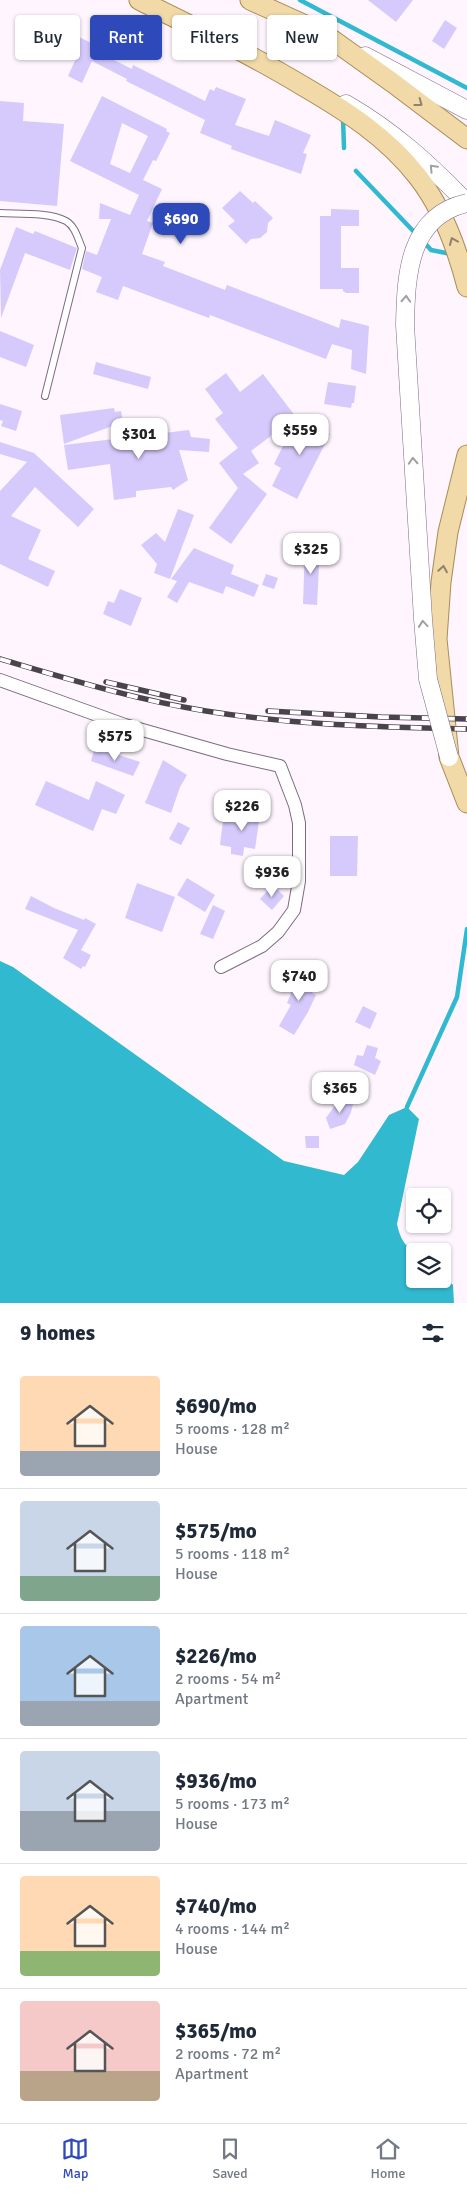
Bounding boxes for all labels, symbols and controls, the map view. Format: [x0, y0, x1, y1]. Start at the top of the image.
chip: Buy [15, 15, 80, 60]
chip: Rent [90, 15, 162, 60]
chip: Filters [172, 15, 257, 60]
chip: New [267, 15, 337, 60]
one-way arrow [413, 97, 422, 105]
one-way arrow [430, 164, 439, 173]
pin: $690 [151, 202, 211, 245]
text: $690 [164, 209, 198, 229]
one-way arrow [448, 237, 458, 245]
one-way arrow [400, 295, 411, 303]
pin: $559 [270, 414, 330, 456]
pin: $301 [109, 418, 169, 460]
text: $559 [283, 420, 317, 440]
text: $301 [122, 424, 156, 444]
one-way arrow [408, 457, 419, 465]
pin: $325 [281, 532, 341, 575]
text: $325 [294, 539, 328, 559]
one-way arrow [437, 565, 447, 573]
one-way arrow [418, 619, 429, 627]
pin: $575 [85, 720, 145, 762]
text: $575 [98, 726, 132, 746]
pin: $226 [212, 790, 272, 832]
text: $226 [225, 796, 259, 816]
pin: $936 [242, 856, 302, 898]
text: $936 [255, 862, 289, 882]
pin: $740 [269, 960, 329, 1002]
text: $740 [282, 966, 316, 986]
pin: $365 [310, 1072, 370, 1114]
text: $365 [323, 1078, 357, 1098]
map controls [406, 1188, 451, 1288]
button: locate [406, 1188, 451, 1233]
button: layers [406, 1243, 451, 1288]
icon: filters [419, 1319, 447, 1347]
text: 9 homes [20, 1320, 95, 1346]
text: $690/mo [175, 1393, 257, 1419]
icon: home [60, 1396, 120, 1456]
text: 5 rooms · 128 m² [175, 1419, 290, 1439]
text: House [175, 1439, 218, 1459]
text: $575/mo [175, 1518, 257, 1544]
icon: home [60, 1521, 120, 1581]
text: 5 rooms · 118 m² [175, 1544, 290, 1564]
text: House [175, 1564, 218, 1584]
text: $226/mo [175, 1643, 257, 1669]
icon: home [60, 1646, 120, 1706]
text: 2 rooms · 54 m² [175, 1669, 281, 1689]
text: Apartment [175, 1689, 248, 1709]
text: $936/mo [175, 1768, 257, 1794]
icon: home [60, 1771, 120, 1831]
text: 5 rooms · 173 m² [175, 1794, 290, 1814]
text: House [175, 1814, 218, 1834]
text: $740/mo [175, 1893, 257, 1919]
icon: home [60, 1896, 120, 1956]
text: 4 rooms · 144 m² [175, 1919, 290, 1939]
text: House [175, 1939, 218, 1959]
text: $365/mo [175, 2018, 257, 2044]
icon: home [60, 2021, 120, 2081]
text: 2 rooms · 72 m² [175, 2044, 281, 2064]
text: Apartment [175, 2064, 248, 2084]
tab: Map [61, 2135, 89, 2182]
tab: Saved [212, 2135, 248, 2182]
tab: Home [371, 2135, 406, 2182]

